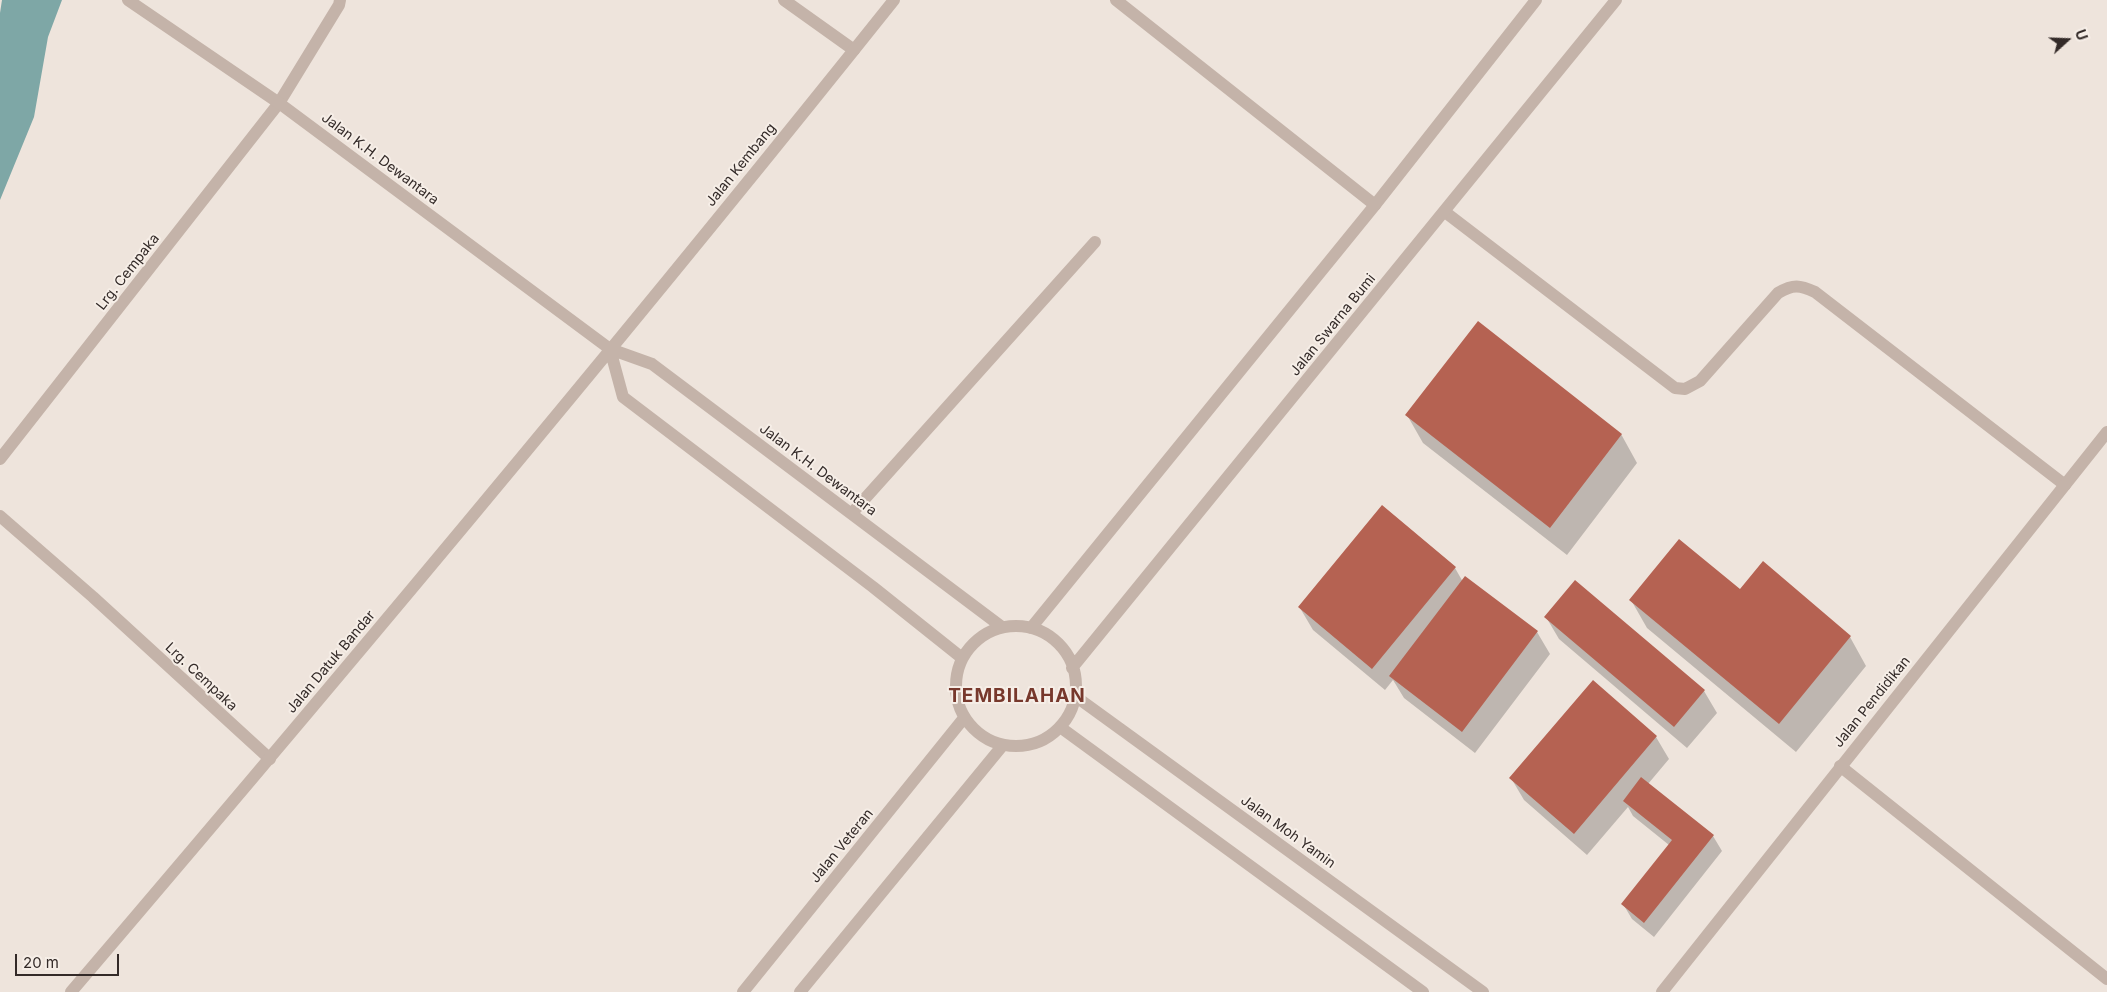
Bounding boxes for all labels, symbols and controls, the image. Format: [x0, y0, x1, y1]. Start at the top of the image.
north arrow [2042, 15, 2092, 65]
text: U [2072, 27, 2091, 42]
street label: Jalan K.H. Dewantara [318, 109, 442, 209]
street label: Jalan Kembang [702, 120, 780, 210]
street label: Lrg. Cempaka [93, 230, 163, 314]
street label: Jalan Swarna Bumi [1287, 271, 1379, 379]
street label: Jalan K.H. Dewantara [756, 420, 880, 520]
street label: Jalan Datuk Bandar [283, 607, 379, 717]
street label: Lrg. Cempaka [162, 639, 240, 715]
street label: Jalan Pendidikan [1830, 653, 1914, 751]
district label: TEMBILAHAN [947, 685, 1087, 707]
street label: Jalan Moh Yamin [1237, 792, 1339, 872]
street label: Jalan Veteran [807, 806, 877, 886]
scale bar [18, 944, 121, 976]
text: 20 m [23, 953, 59, 972]

